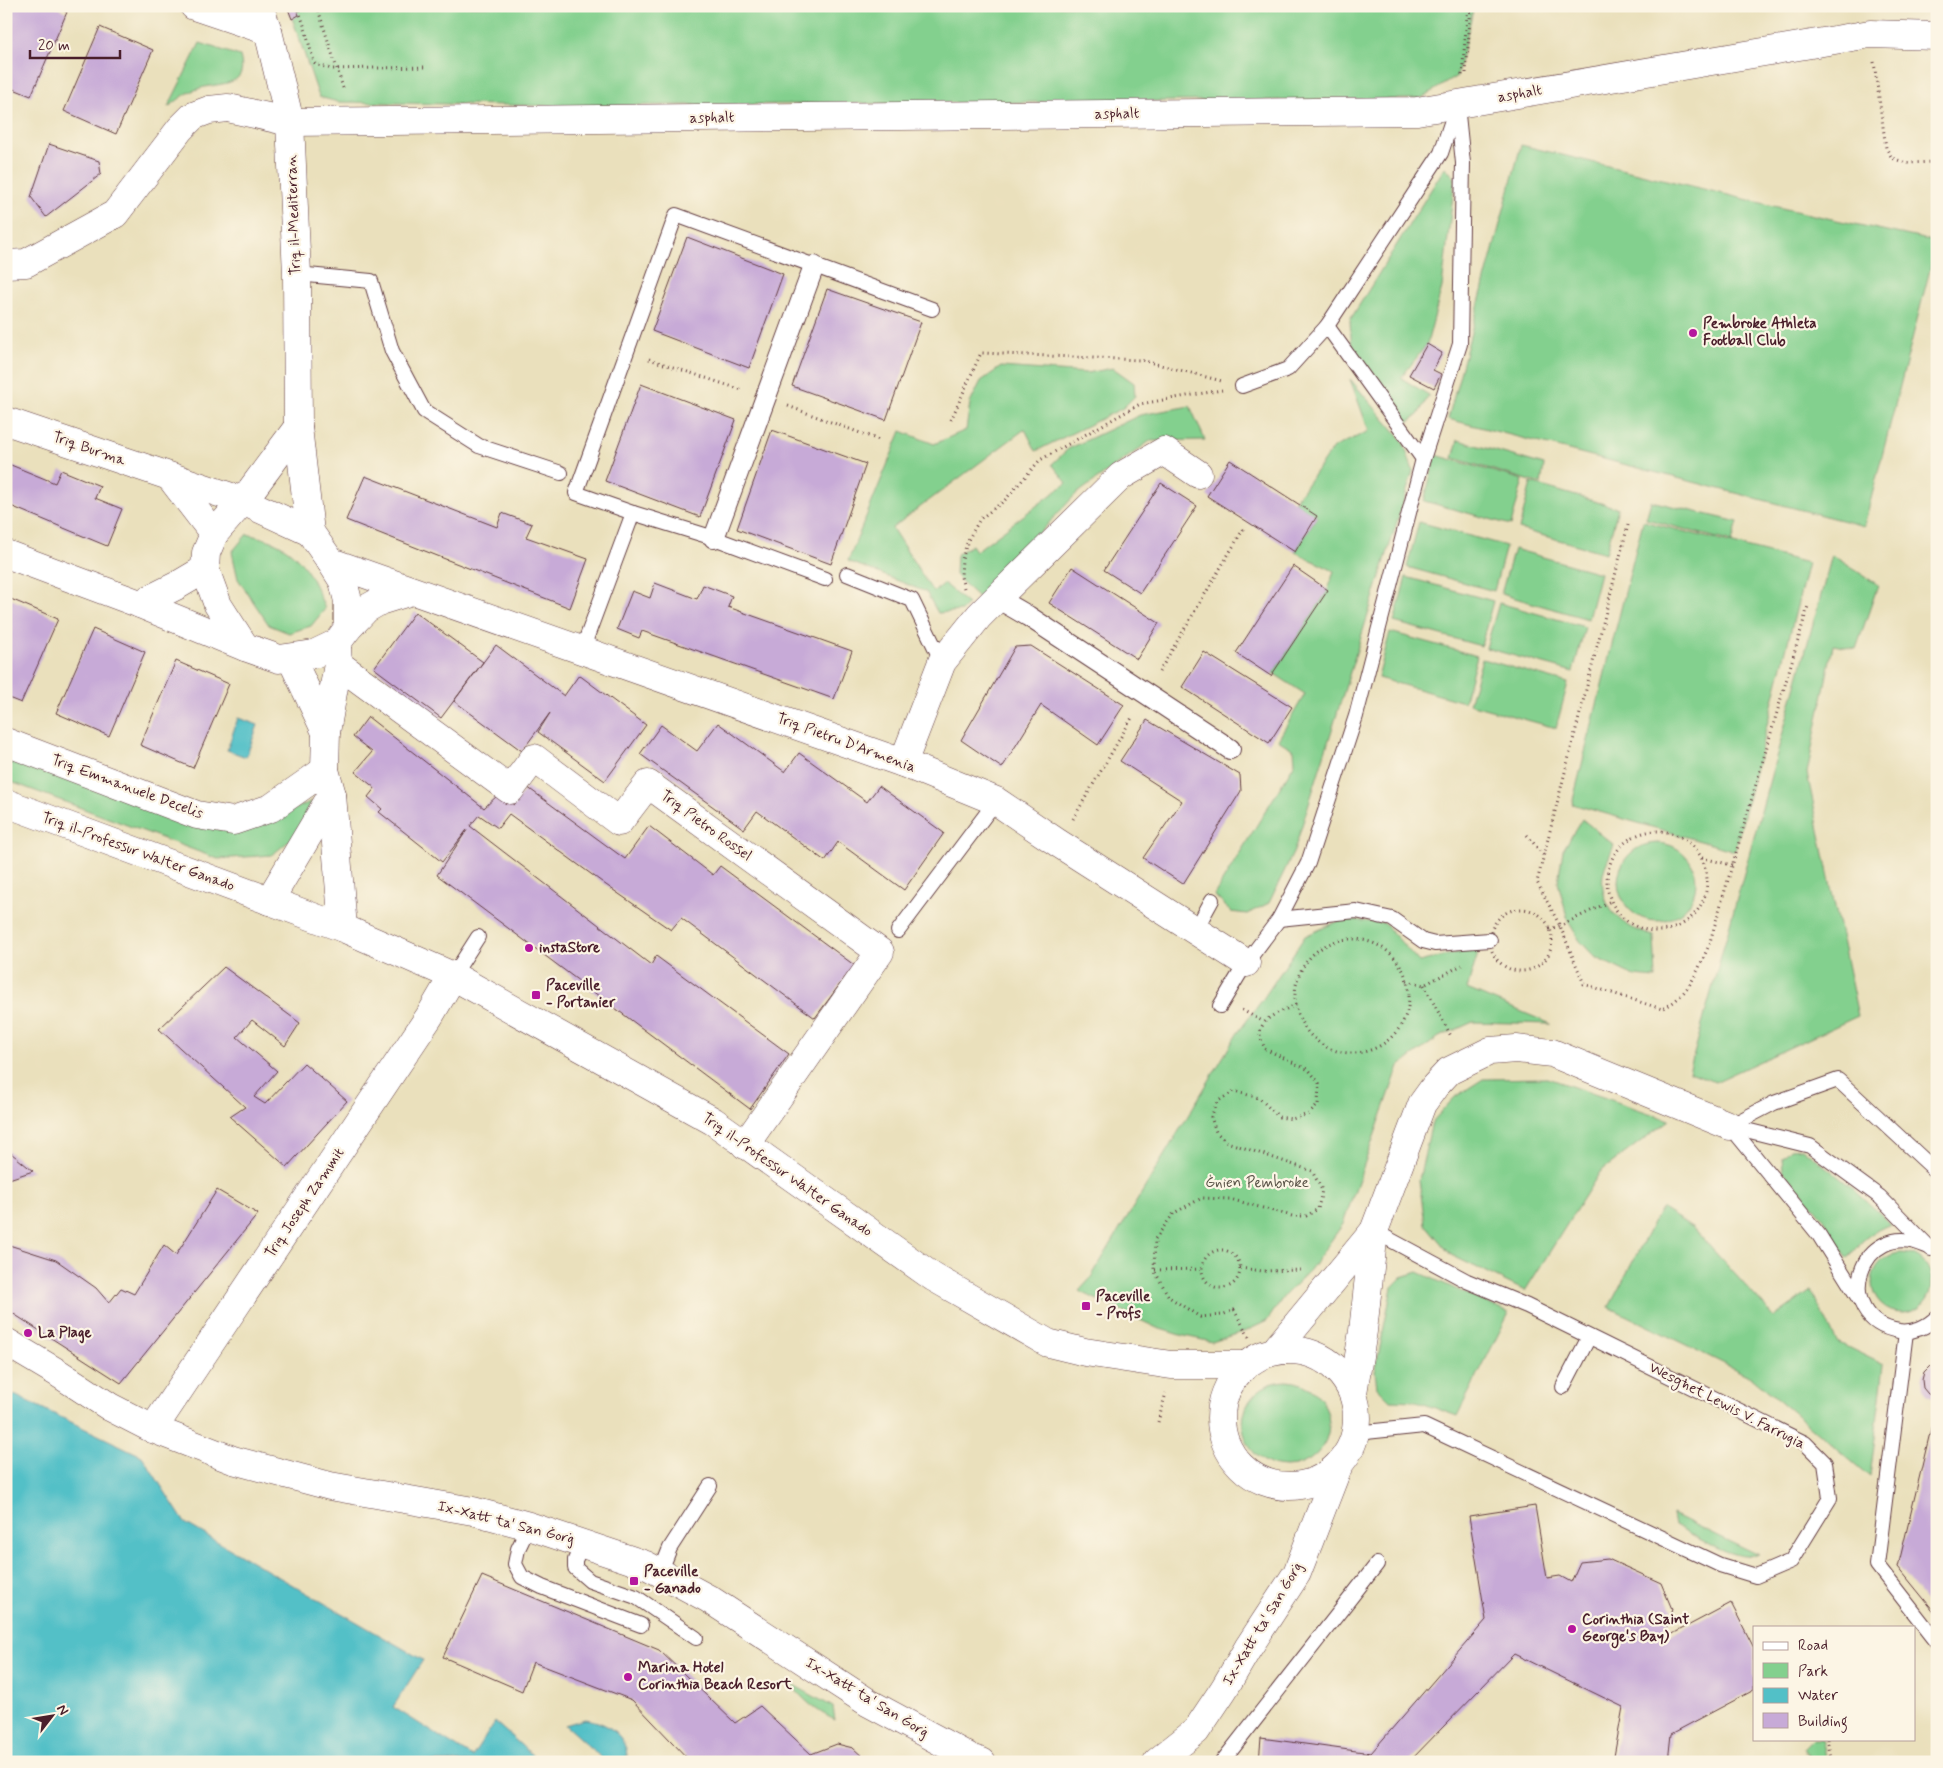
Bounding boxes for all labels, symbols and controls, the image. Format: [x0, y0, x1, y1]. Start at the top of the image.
scale bar [30, 28, 120, 60]
text: 20 m [38, 36, 70, 56]
street label: asphalt [1496, 80, 1544, 108]
street label: asphalt [1095, 104, 1140, 124]
street label: asphalt [690, 108, 735, 128]
street label: Triq il-Mediterran [282, 154, 306, 276]
place label: Pembroke Athleta Football Club [1703, 314, 1816, 351]
marker: Pembroke Athleta Football Club [1687, 327, 1699, 339]
street label: Triq Burma [50, 427, 129, 471]
street label: Triq Pietru D'Armenia [774, 709, 918, 778]
street label: Triq Emmanuele Decelis [48, 750, 206, 824]
street label: Triq Pietro Rossel [656, 786, 756, 866]
street label: Triq il-Professur Walter Ganado [39, 808, 237, 896]
place label: instaStore [539, 938, 600, 958]
marker: instaStore [523, 942, 535, 954]
place label: Paceville - Portanier [546, 976, 616, 1013]
marker: Paceville - Portanier [530, 989, 542, 1001]
street label: Triq il-Professur Walter Ganado [698, 1108, 876, 1242]
street label: Triq Joseph Zammit [261, 1144, 350, 1262]
park label: Ġnien Pembroke [1205, 1173, 1309, 1193]
place label: Paceville - Profs [1096, 1287, 1151, 1324]
marker: Paceville - Profs [1080, 1300, 1092, 1312]
place label: La Plage [38, 1323, 92, 1344]
marker: La Plage [22, 1327, 34, 1339]
street label: Wesgħet Lewis V. Farrugia [1645, 1358, 1809, 1455]
street label: Ix-Xatt ta' San Ġorġ [435, 1496, 577, 1550]
street label: Ix-Xatt ta' San Ġorġ [1218, 1559, 1308, 1689]
place label: Paceville - Ganado [644, 1562, 701, 1599]
marker: Paceville - Ganado [628, 1575, 640, 1587]
place label: Corinthia (Saint George's Bay) [1582, 1610, 1689, 1649]
marker: Corinthia (Saint George's Bay) [1566, 1623, 1578, 1635]
legend [1753, 1626, 1916, 1740]
text: Road [1798, 1636, 1828, 1656]
street label: Ix-Xatt ta' San Ġorġ [802, 1653, 932, 1743]
place label: Marina Hotel Corinthia Beach Resort [638, 1658, 793, 1695]
text: Park [1798, 1662, 1828, 1682]
marker: Marina Hotel Corinthia Beach Resort [622, 1671, 634, 1683]
text: Water [1798, 1686, 1838, 1706]
north arrow [28, 1690, 78, 1740]
text: N [52, 1701, 72, 1718]
text: Building [1798, 1712, 1848, 1733]

